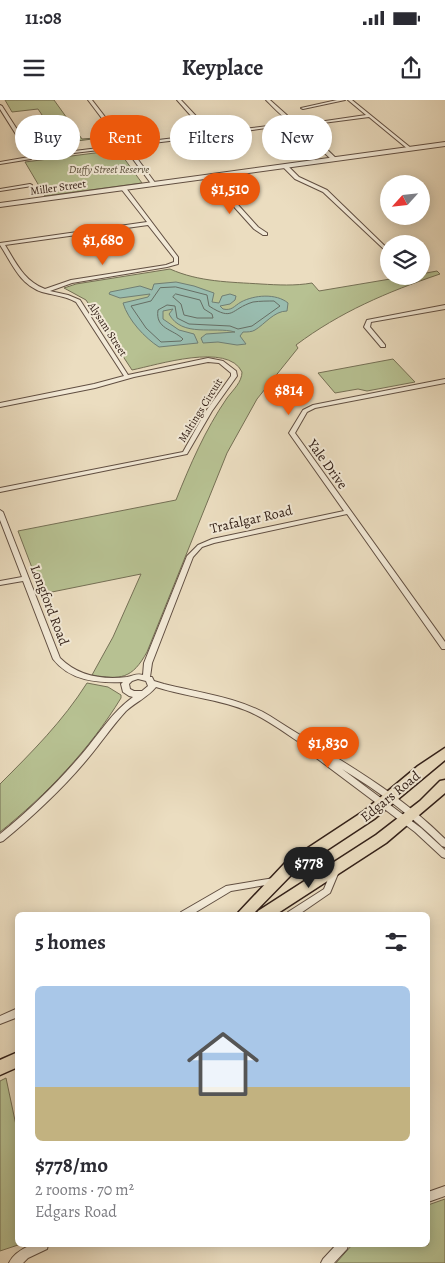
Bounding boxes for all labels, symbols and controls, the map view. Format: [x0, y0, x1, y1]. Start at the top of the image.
text: 11:08 [25, 5, 62, 31]
text: Keyplace [182, 53, 263, 83]
icon: menu [20, 54, 48, 82]
icon: share [397, 54, 425, 82]
chip: Buy [15, 115, 80, 160]
chip: Rent [90, 115, 160, 160]
chip: Filters [170, 115, 252, 160]
chip: New [262, 115, 332, 160]
park label: Duffy Street Reserve [69, 162, 149, 177]
pin: $1,510 [189, 172, 271, 215]
north arrow [380, 175, 430, 225]
map controls [380, 175, 430, 285]
street label: Miller Street [29, 176, 87, 199]
text: $1,510 [211, 178, 249, 200]
pin: $1,680 [62, 224, 144, 266]
text: $1,680 [83, 229, 123, 251]
button: layers [380, 235, 430, 285]
street label: Alysam Street [84, 298, 131, 360]
pin: $814 [259, 374, 319, 416]
street label: Maltings Circuit [175, 375, 226, 445]
text: $814 [275, 379, 303, 401]
street label: Yale Drive [303, 435, 352, 493]
street label: Trafalgar Road [208, 501, 295, 538]
street label: Longford Road [26, 562, 74, 649]
pin: $1,830 [287, 726, 369, 769]
text: $1,830 [308, 732, 348, 754]
street label: Edgars Road [356, 766, 425, 826]
pin: $778 [279, 846, 339, 889]
text: $778 [295, 852, 323, 874]
text: 5 homes [35, 928, 106, 956]
icon: filters [382, 928, 410, 956]
icon: home [178, 1019, 268, 1109]
text: $778/mo [35, 1151, 108, 1179]
text: 2 rooms · 70 m² [35, 1179, 134, 1201]
text: Edgars Road [35, 1201, 117, 1223]

